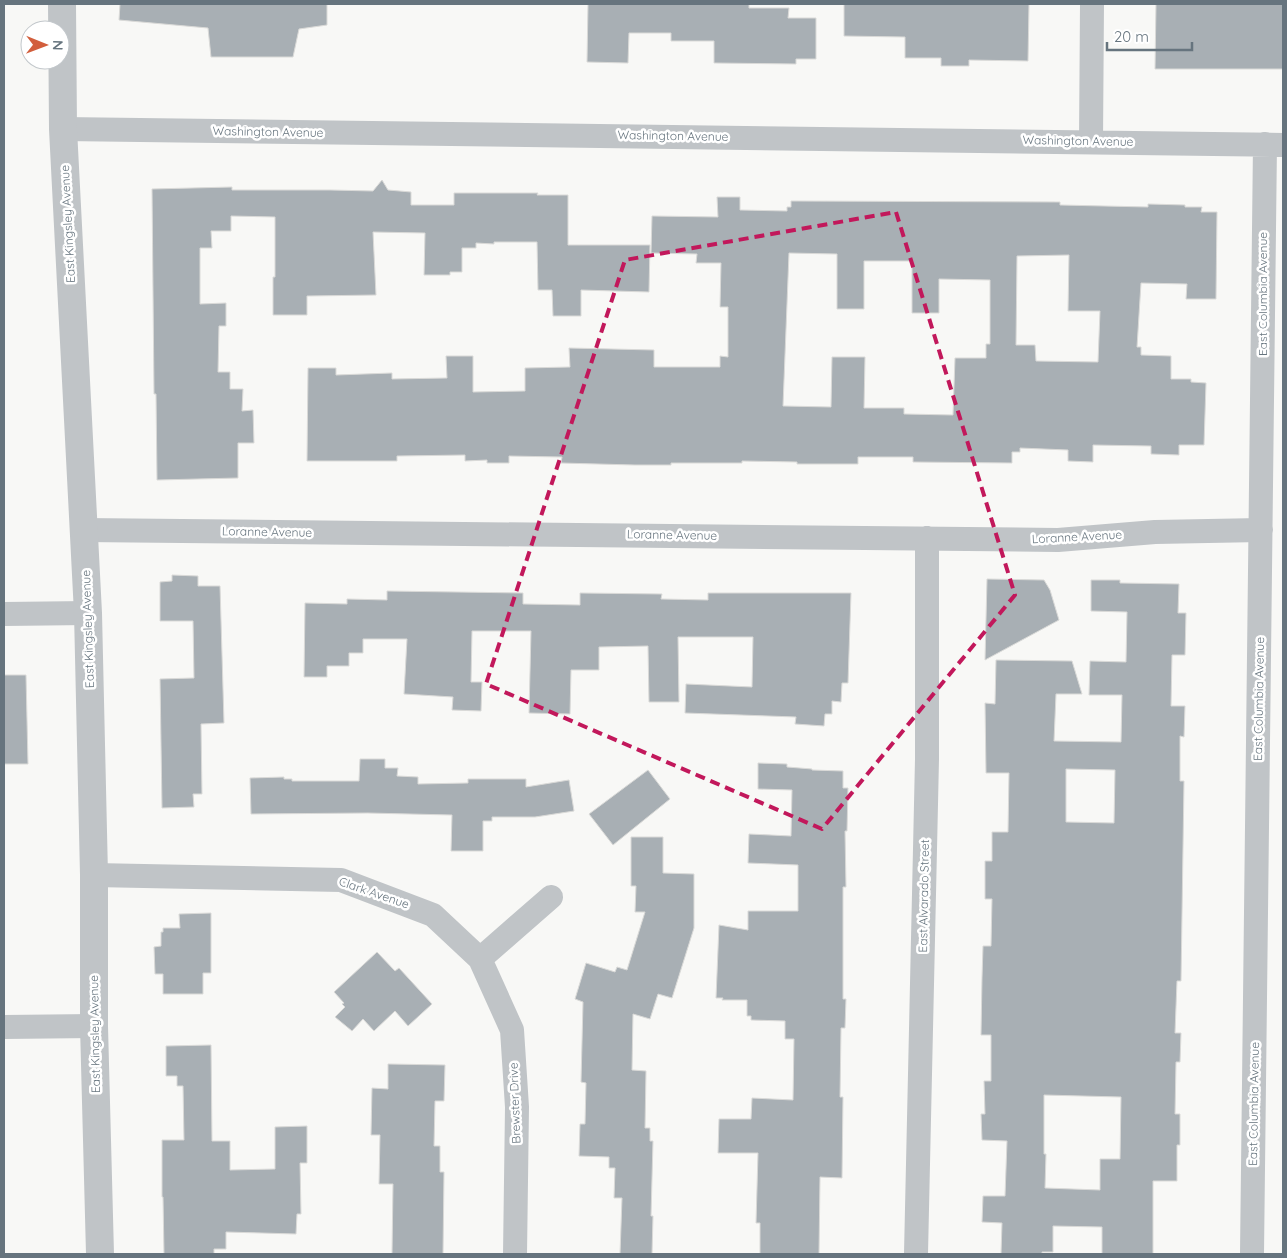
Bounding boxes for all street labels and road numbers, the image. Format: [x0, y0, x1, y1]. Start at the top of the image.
street label: Washington Avenue [213, 123, 324, 140]
street label: Washington Avenue [618, 127, 729, 144]
street label: Washington Avenue [1023, 132, 1134, 149]
street label: East Kingsley Avenue [57, 164, 78, 283]
street label: East Columbia Avenue [1255, 232, 1270, 356]
street label: Loranne Avenue [222, 523, 313, 540]
street label: Loranne Avenue [627, 526, 718, 543]
street label: Loranne Avenue [1031, 527, 1123, 546]
street label: East Kingsley Avenue [78, 569, 97, 688]
street label: East Columbia Avenue [1250, 637, 1267, 761]
street label: East Alvarado Street [915, 839, 932, 953]
street label: Clark Avenue [337, 874, 411, 912]
street label: East Kingsley Avenue [86, 975, 103, 1093]
street label: East Columbia Avenue [1245, 1042, 1262, 1166]
street label: Brewster Drive [506, 1062, 523, 1144]

